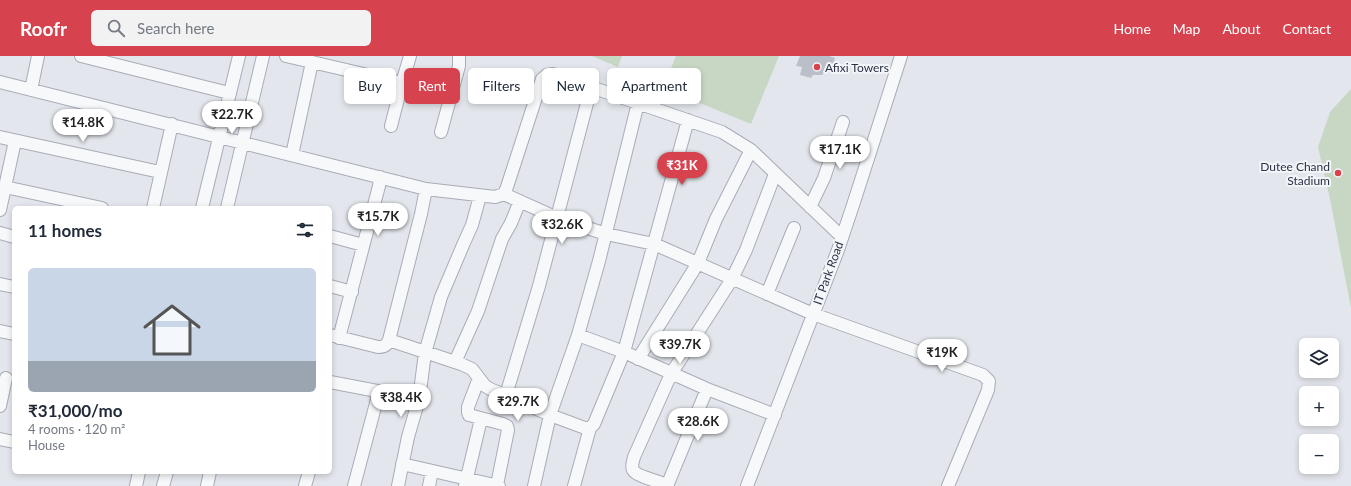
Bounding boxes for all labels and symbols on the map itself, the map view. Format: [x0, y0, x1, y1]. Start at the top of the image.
place label: Afixi Towers [825, 60, 889, 75]
marker: Afixi Towers [812, 62, 822, 72]
pin: ₹22.7K [199, 101, 265, 135]
pin: ₹14.8K [50, 109, 116, 143]
pin: ₹17.1K [807, 136, 873, 170]
pin: ₹31K [658, 152, 706, 186]
place label: Dutee Chand Stadium [1260, 159, 1330, 188]
marker: Dutee Chand Stadium [1333, 168, 1343, 178]
pin: ₹15.7K [345, 203, 411, 237]
pin: ₹32.6K [529, 211, 595, 245]
street label: IT Park Road [810, 239, 846, 307]
pin: ₹39.7K [647, 331, 713, 365]
pin: ₹19K [918, 339, 966, 373]
pin: ₹38.4K [368, 384, 434, 418]
pin: ₹29.7K [485, 388, 551, 422]
pin: ₹28.6K [665, 408, 731, 442]

